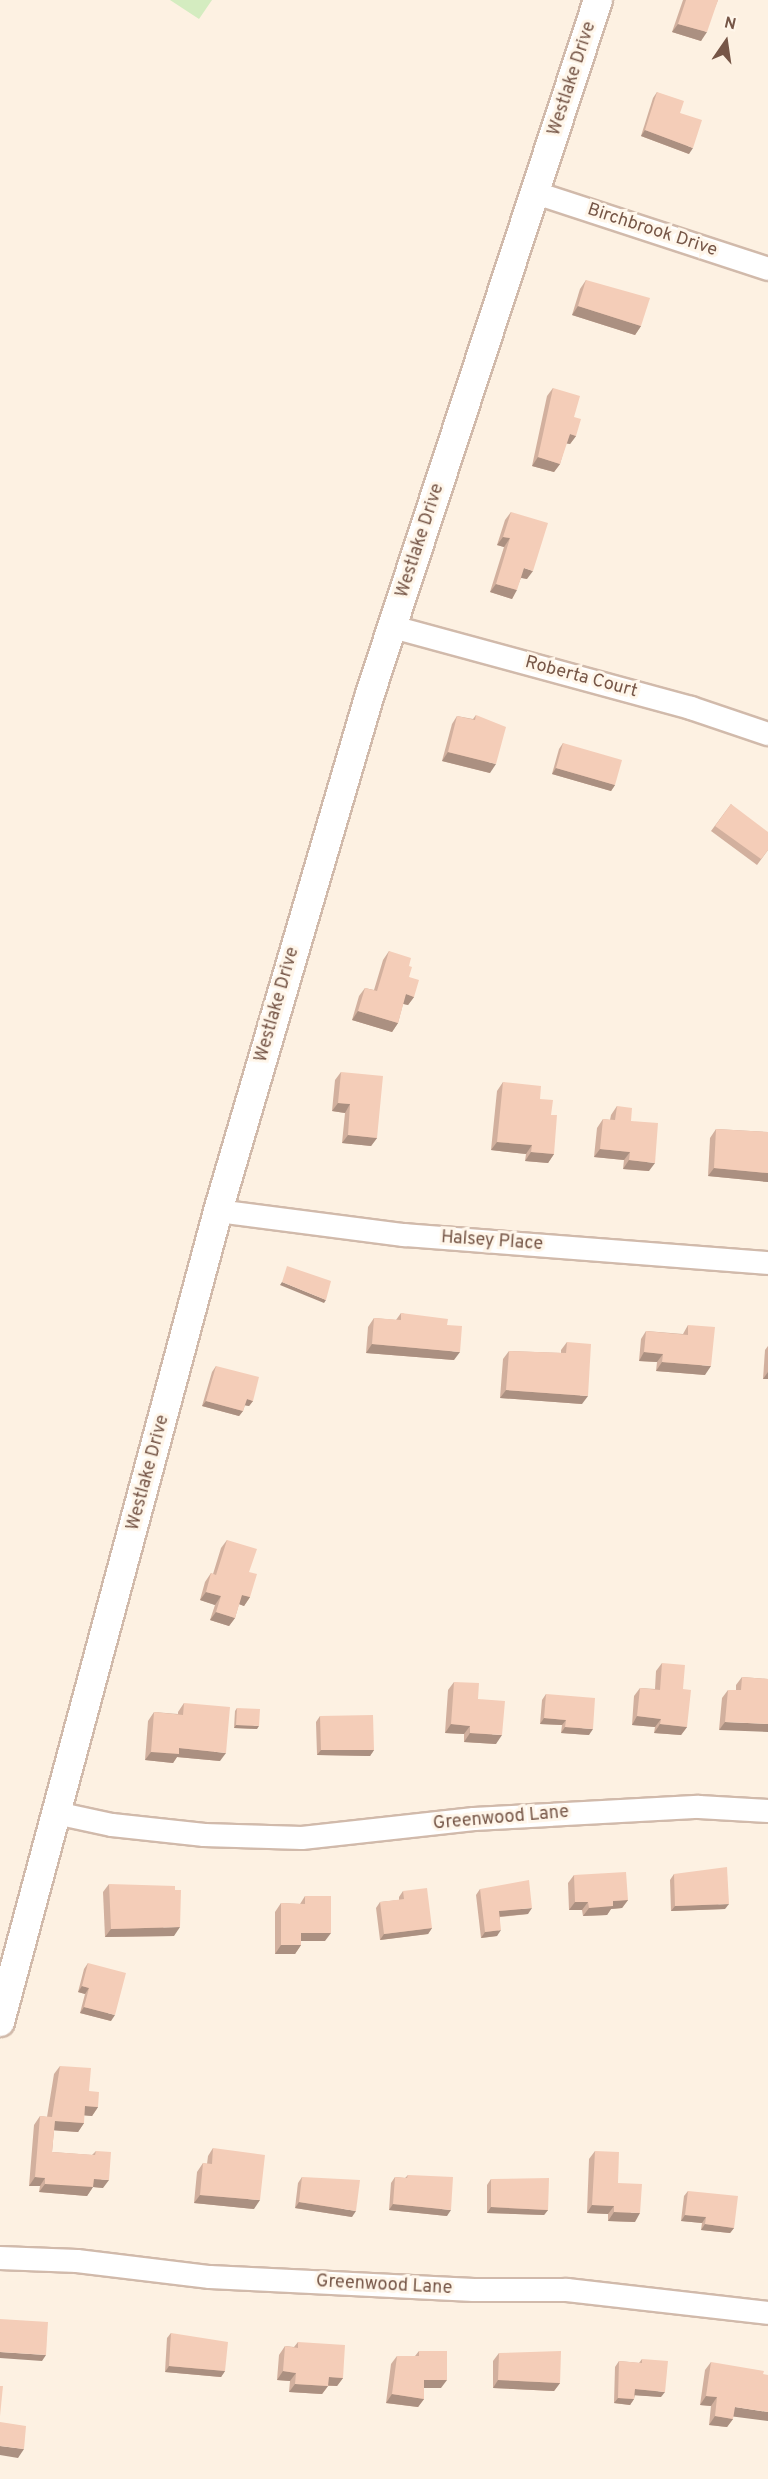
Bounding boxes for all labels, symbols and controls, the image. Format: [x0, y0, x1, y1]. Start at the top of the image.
north arrow [696, 12, 756, 72]
text: N [722, 13, 738, 35]
street label: Westlake Drive [544, 19, 602, 139]
street label: Birchbrook Drive [584, 200, 720, 262]
street label: Westlake Drive [392, 481, 450, 601]
street label: Roberta Court [522, 653, 640, 703]
street label: Westlake Drive [251, 945, 305, 1065]
street label: Halsey Place [440, 1228, 544, 1256]
street label: Westlake Drive [123, 1413, 175, 1533]
street label: Greenwood Lane [432, 1802, 570, 1836]
street label: Greenwood Lane [315, 2272, 453, 2300]

